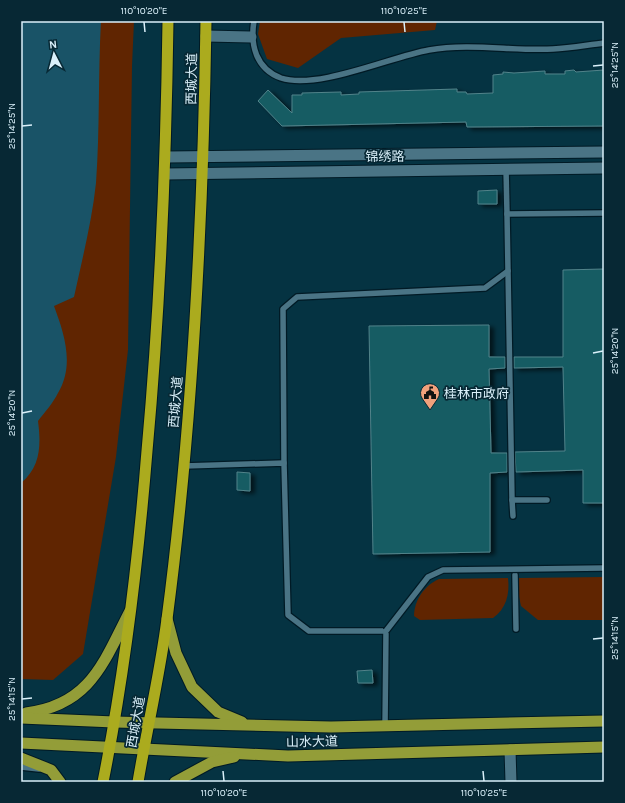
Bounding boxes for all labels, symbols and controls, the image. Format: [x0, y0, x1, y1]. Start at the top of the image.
text: 110°10'20"E [121, 5, 167, 17]
text: 110°10'25"E [381, 5, 427, 17]
north arrow [34, 34, 74, 74]
text: N [48, 38, 58, 51]
text: 25°14'25"N [609, 42, 621, 88]
street label: 西城大道 [184, 53, 199, 105]
text: 25°14'25"N [6, 103, 18, 149]
street label: 锦绣路 [365, 149, 405, 164]
text: 25°14'20"N [609, 328, 621, 374]
street label: 西城大道 [166, 375, 185, 429]
public building icon: 桂林市政府 [419, 382, 441, 410]
place label: 桂林市政府 [444, 386, 509, 401]
text: 25°14'20"N [6, 390, 18, 436]
text: 25°14'15"N [609, 616, 621, 660]
text: 25°14'15"N [6, 677, 18, 721]
street label: 西城大道 [124, 695, 147, 749]
street label: 山水大道 [286, 734, 338, 749]
text: 110°10'20"E [201, 787, 247, 799]
text: 110°10'25"E [461, 787, 507, 799]

